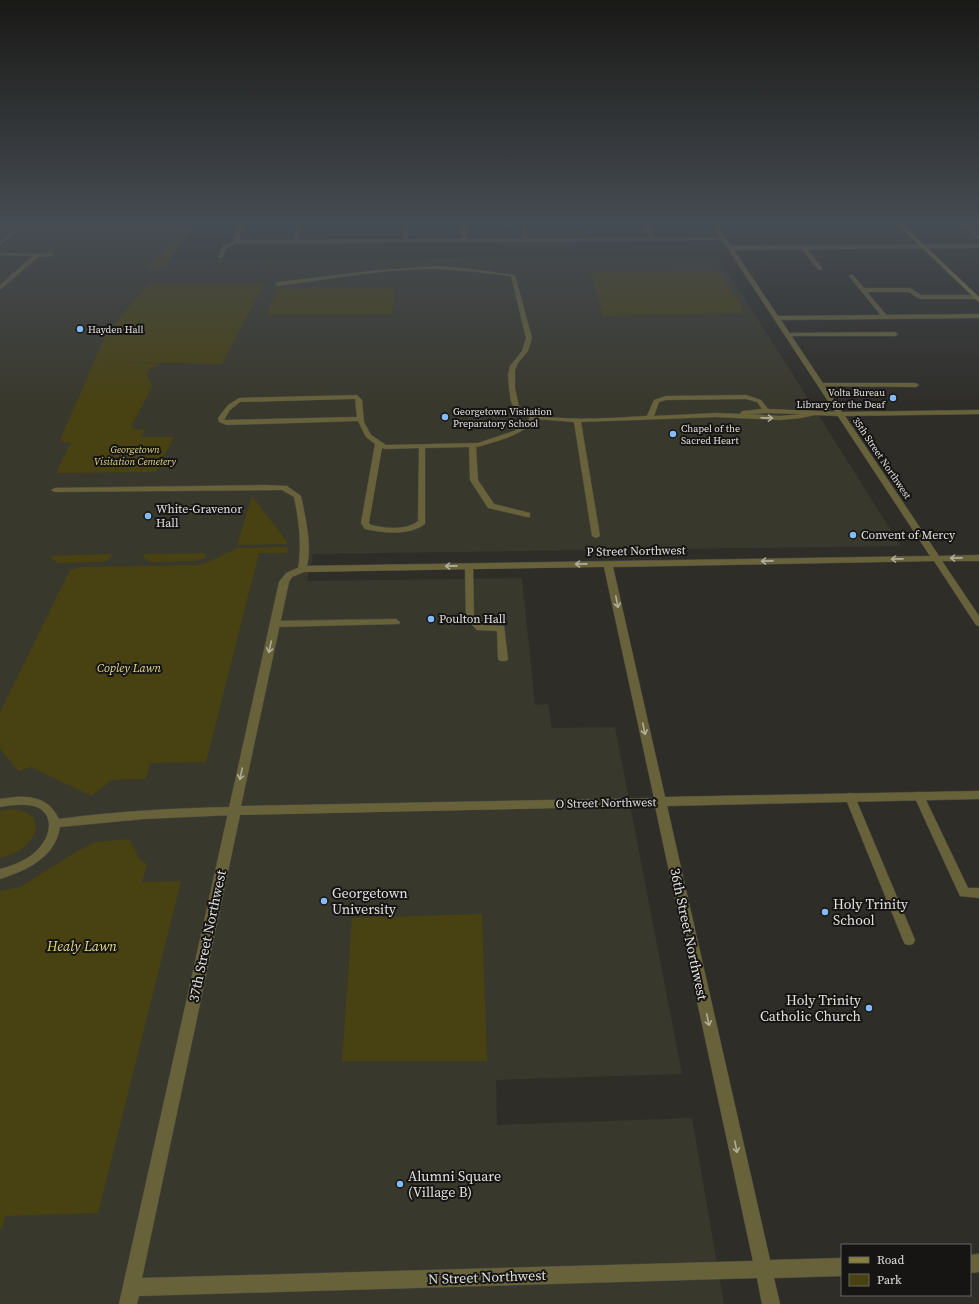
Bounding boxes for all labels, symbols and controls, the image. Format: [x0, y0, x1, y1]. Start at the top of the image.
place label: Hayden Hall [88, 323, 143, 336]
marker: Hayden Hall [75, 324, 85, 334]
place label: Volta Bureau Library for the Deaf [796, 386, 886, 411]
marker: Volta Bureau Library for the Deaf [888, 393, 898, 403]
place label: Georgetown Visitation Preparatory School [453, 405, 552, 430]
marker: Georgetown Visitation Preparatory School [440, 412, 450, 422]
one-way arrow [760, 415, 773, 422]
street label: 35th Street Northwest [850, 415, 915, 502]
place label: Chapel of the Sacred Heart [681, 422, 740, 447]
marker: Chapel of the Sacred Heart [668, 429, 678, 439]
park label: Georgetown Visitation Cemetery [94, 443, 176, 468]
place label: White-Gravenor Hall [156, 501, 242, 531]
marker: White-Gravenor Hall [143, 511, 153, 521]
place label: Convent of Mercy [861, 527, 956, 543]
marker: Convent of Mercy [848, 530, 858, 540]
street label: P Street Northwest [586, 542, 686, 560]
one-way arrow [950, 554, 963, 562]
one-way arrow [891, 555, 904, 563]
one-way arrow [761, 557, 774, 565]
one-way arrow [575, 560, 588, 568]
one-way arrow [445, 563, 458, 570]
one-way arrow [613, 595, 621, 608]
place label: Poulton Hall [439, 611, 506, 627]
marker: Poulton Hall [426, 614, 436, 624]
one-way arrow [265, 640, 273, 653]
park label: Copley Lawn [97, 660, 161, 676]
one-way arrow [641, 722, 649, 735]
one-way arrow [237, 767, 245, 780]
street label: O Street Northwest [556, 794, 657, 812]
street label: 36th Street Northwest [665, 866, 713, 1002]
street label: 37th Street Northwest [183, 868, 231, 1004]
place label: Georgetown University [332, 883, 408, 919]
place label: Holy Trinity School [833, 894, 909, 930]
marker: Georgetown University [319, 896, 329, 906]
marker: Holy Trinity School [820, 907, 830, 917]
park label: Healy Lawn [46, 936, 117, 956]
place label: Holy Trinity Catholic Church [760, 990, 862, 1026]
marker: Holy Trinity Catholic Church [864, 1003, 874, 1013]
one-way arrow [705, 1013, 713, 1026]
one-way arrow [733, 1140, 741, 1153]
place label: Alumni Square (Village B) [408, 1166, 501, 1202]
marker: Alumni Square (Village B) [395, 1179, 405, 1189]
legend [841, 1244, 971, 1296]
text: Road [877, 1252, 904, 1268]
street label: N Street Northwest [428, 1265, 547, 1289]
text: Park [877, 1272, 902, 1288]

